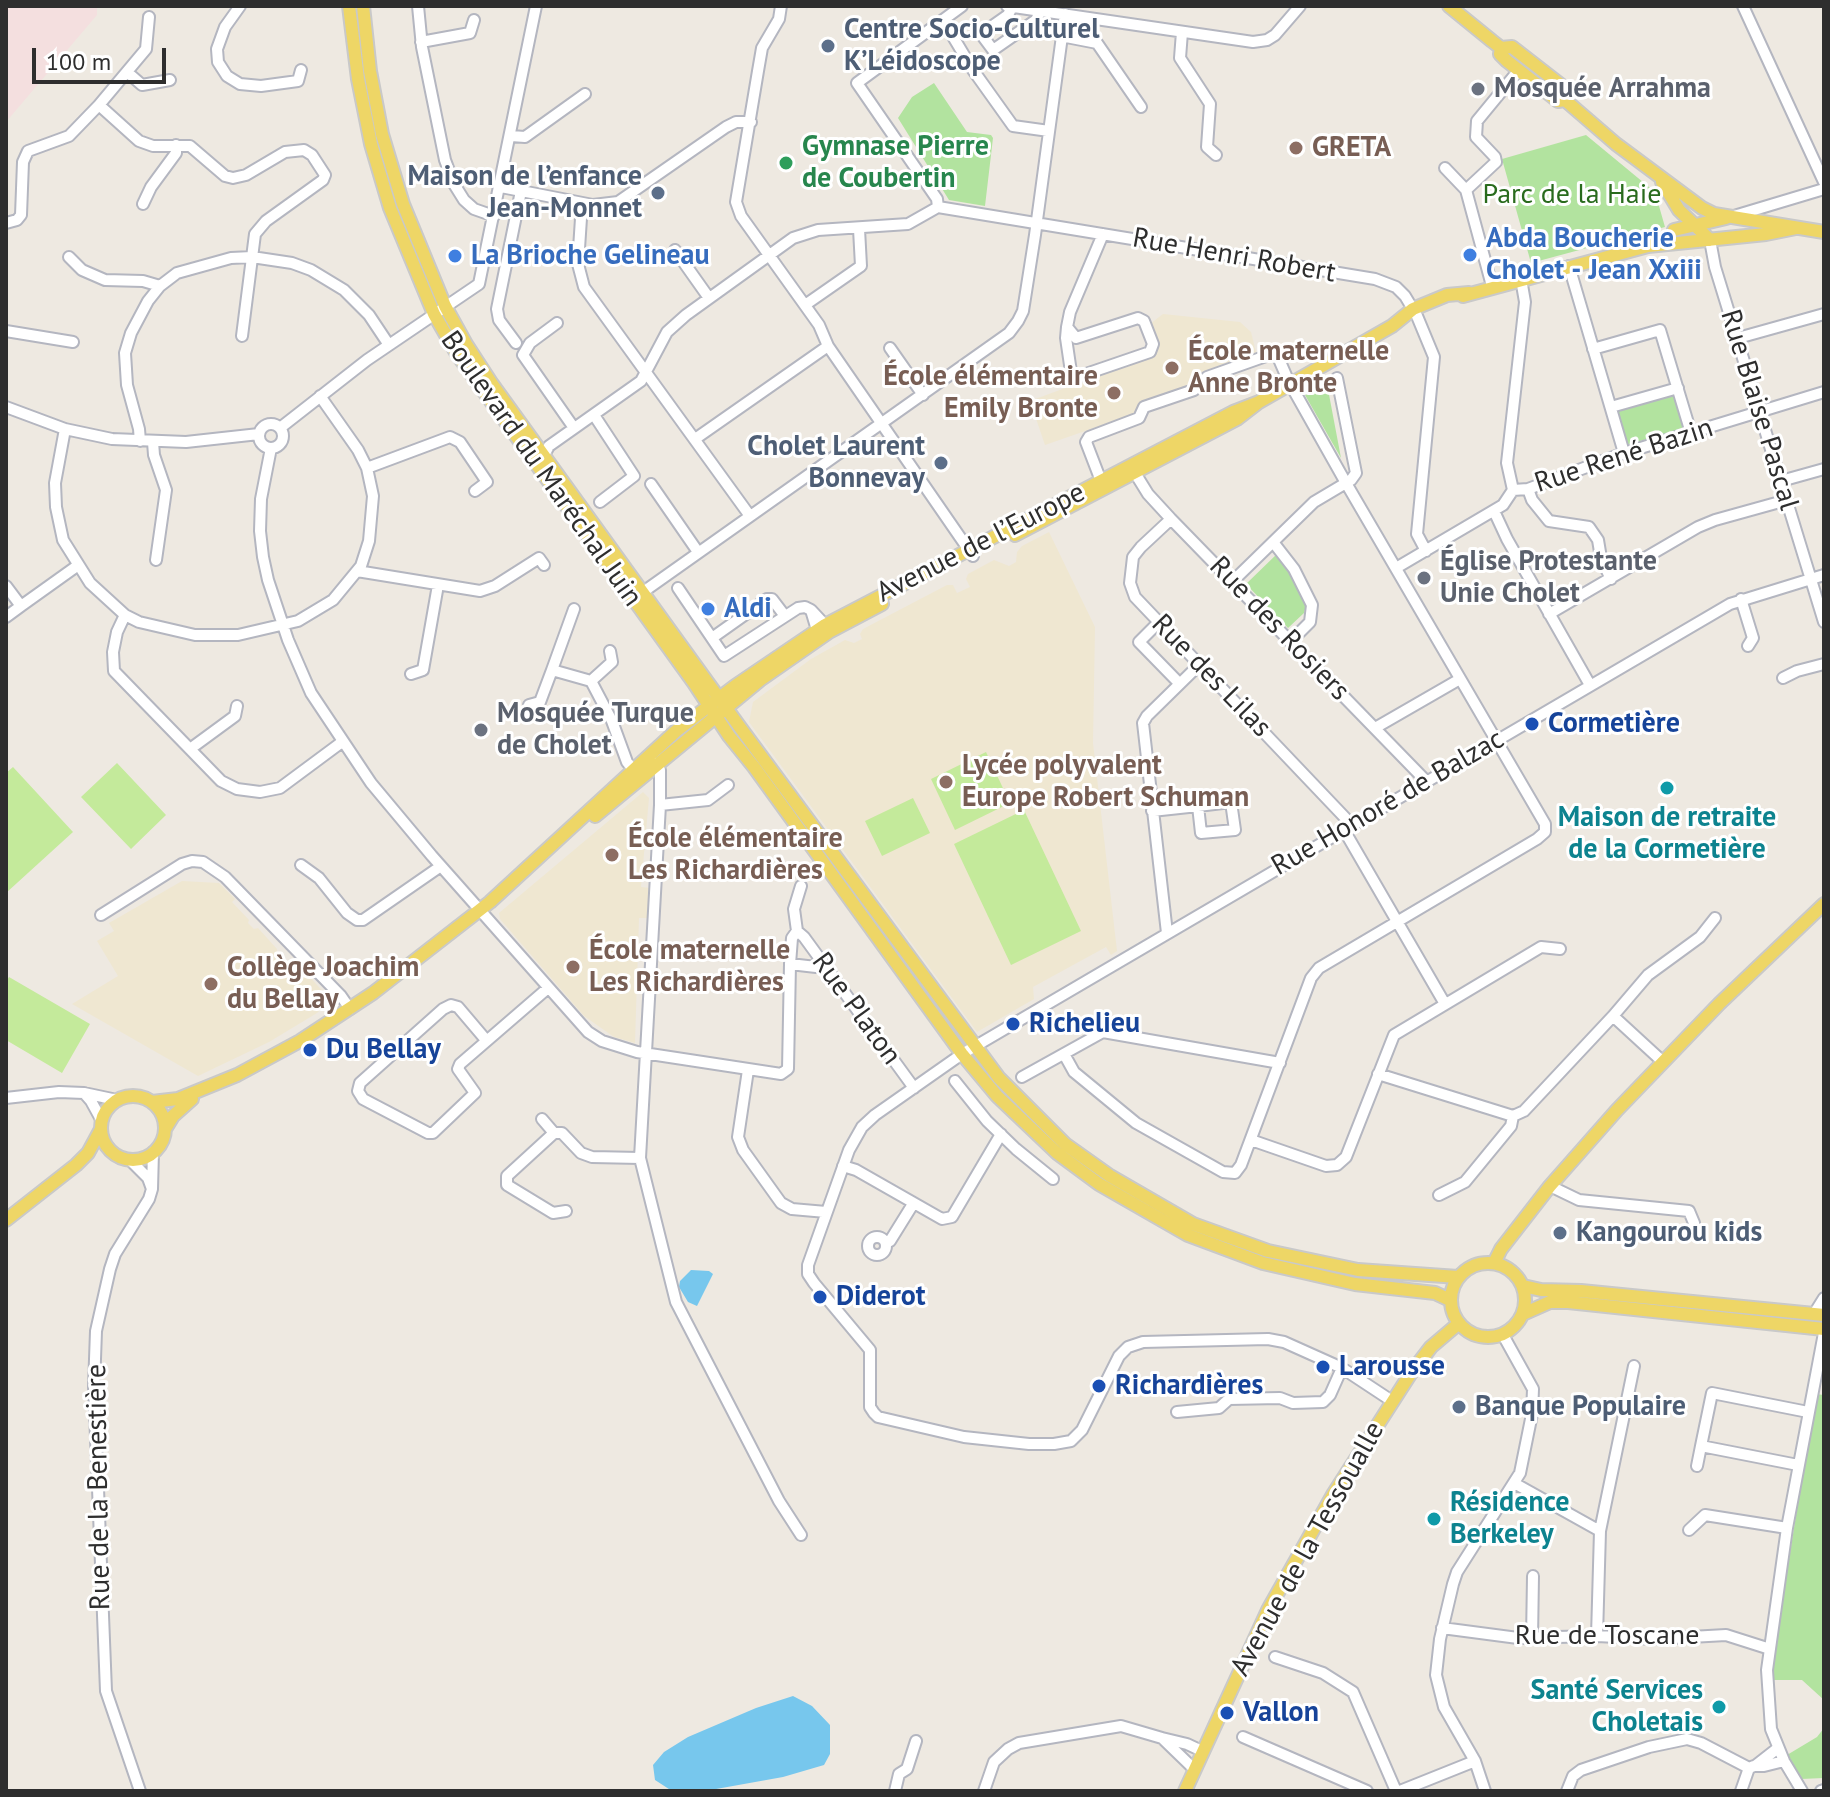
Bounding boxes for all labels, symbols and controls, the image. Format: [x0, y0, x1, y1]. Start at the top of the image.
place label: Centre Socio-Culturel K’Léidoscope [844, 13, 1099, 79]
scale bar [36, 32, 170, 82]
marker: Centre Socio-Culturel K’Léidoscope [819, 37, 837, 55]
text: 100 m [46, 46, 111, 77]
place label: Mosquée Arrahma [1494, 72, 1711, 106]
marker: Mosquée Arrahma [1469, 80, 1487, 98]
place label: Gymnase Pierre de Coubertin [802, 130, 989, 196]
place label: GRETA [1312, 131, 1391, 165]
marker: GRETA [1287, 139, 1305, 157]
marker: Gymnase Pierre de Coubertin [777, 154, 795, 172]
place label: Maison de l’enfance Jean-Monnet [408, 160, 642, 226]
park label: Parc de la Haie [1483, 178, 1661, 212]
marker: Maison de l’enfance Jean-Monnet [649, 184, 667, 202]
street label: Rue Henri Robert [1130, 222, 1338, 290]
place label: Abda Boucherie Cholet - Jean Xxiii [1486, 222, 1702, 288]
place label: La Brioche Gelineau [471, 239, 709, 273]
marker: Abda Boucherie Cholet - Jean Xxiii [1461, 246, 1479, 264]
marker: La Brioche Gelineau [446, 247, 464, 265]
street label: Rue Blaise Pascal [1713, 306, 1805, 514]
street label: Boulevard du Maréchal Juin [433, 325, 649, 613]
place label: École maternelle Anne Bronte [1188, 335, 1389, 401]
marker: École maternelle Anne Bronte [1163, 359, 1181, 377]
place label: École élémentaire Emily Bronte [883, 360, 1098, 426]
marker: École élémentaire Emily Bronte [1105, 384, 1123, 402]
street label: Rue René Bazin [1531, 411, 1717, 501]
place label: Cholet Laurent Bonnevay [747, 430, 925, 496]
marker: Cholet Laurent Bonnevay [932, 454, 950, 472]
street label: Avenue de l’Europe [871, 476, 1091, 610]
place label: Église Protestante Unie Cholet [1440, 545, 1657, 611]
street label: Rue des Rosiers [1202, 550, 1356, 708]
marker: Église Protestante Unie Cholet [1415, 569, 1433, 587]
place label: Aldi [724, 592, 772, 626]
marker: Aldi [699, 600, 717, 618]
street label: Rue des Lilas [1144, 608, 1278, 744]
place label: Mosquée Turque de Cholet [497, 697, 694, 763]
place label: Cormetière [1548, 707, 1680, 741]
marker: Cormetière [1523, 715, 1541, 733]
marker: Mosquée Turque de Cholet [472, 721, 490, 739]
street label: Rue Honoré de Balzac [1266, 723, 1510, 883]
place label: Lycée polyvalent Europe Robert Schuman [962, 749, 1249, 815]
marker: Lycée polyvalent Europe Robert Schuman [937, 773, 955, 791]
marker: Maison de retraite de la Cormetière [1658, 779, 1676, 797]
place label: Maison de retraite de la Cormetière [1558, 801, 1776, 867]
place label: École élémentaire Les Richardières [628, 822, 843, 888]
marker: École élémentaire Les Richardières [603, 846, 621, 864]
place label: École maternelle Les Richardières [589, 934, 790, 1000]
street label: Rue Platon [804, 946, 908, 1072]
place label: Collège Joachim du Bellay [227, 951, 419, 1017]
marker: École maternelle Les Richardières [564, 958, 582, 976]
marker: Collège Joachim du Bellay [202, 975, 220, 993]
place label: Richelieu [1029, 1007, 1140, 1041]
marker: Richelieu [1004, 1015, 1022, 1033]
place label: Du Bellay [326, 1033, 441, 1067]
marker: Du Bellay [301, 1041, 319, 1059]
place label: Kangourou kids [1576, 1216, 1762, 1250]
marker: Kangourou kids [1551, 1224, 1569, 1242]
place label: Diderot [836, 1280, 926, 1314]
marker: Diderot [811, 1288, 829, 1306]
place label: Larousse [1339, 1350, 1445, 1384]
marker: Larousse [1314, 1358, 1332, 1376]
street label: Rue de la Benestière [80, 1364, 118, 1610]
place label: Richardières [1115, 1369, 1263, 1403]
marker: Richardières [1090, 1377, 1108, 1395]
place label: Banque Populaire [1475, 1390, 1686, 1424]
marker: Banque Populaire [1450, 1398, 1468, 1416]
street label: Avenue de la Tessoualle [1224, 1416, 1392, 1682]
place label: Résidence Berkeley [1450, 1486, 1570, 1552]
marker: Résidence Berkeley [1425, 1510, 1443, 1528]
street label: Rue de Toscane [1515, 1619, 1699, 1653]
place label: Santé Services Choletais [1531, 1674, 1703, 1740]
place label: Vallon [1243, 1696, 1319, 1730]
marker: Santé Services Choletais [1710, 1698, 1728, 1716]
marker: Vallon [1218, 1704, 1236, 1722]

